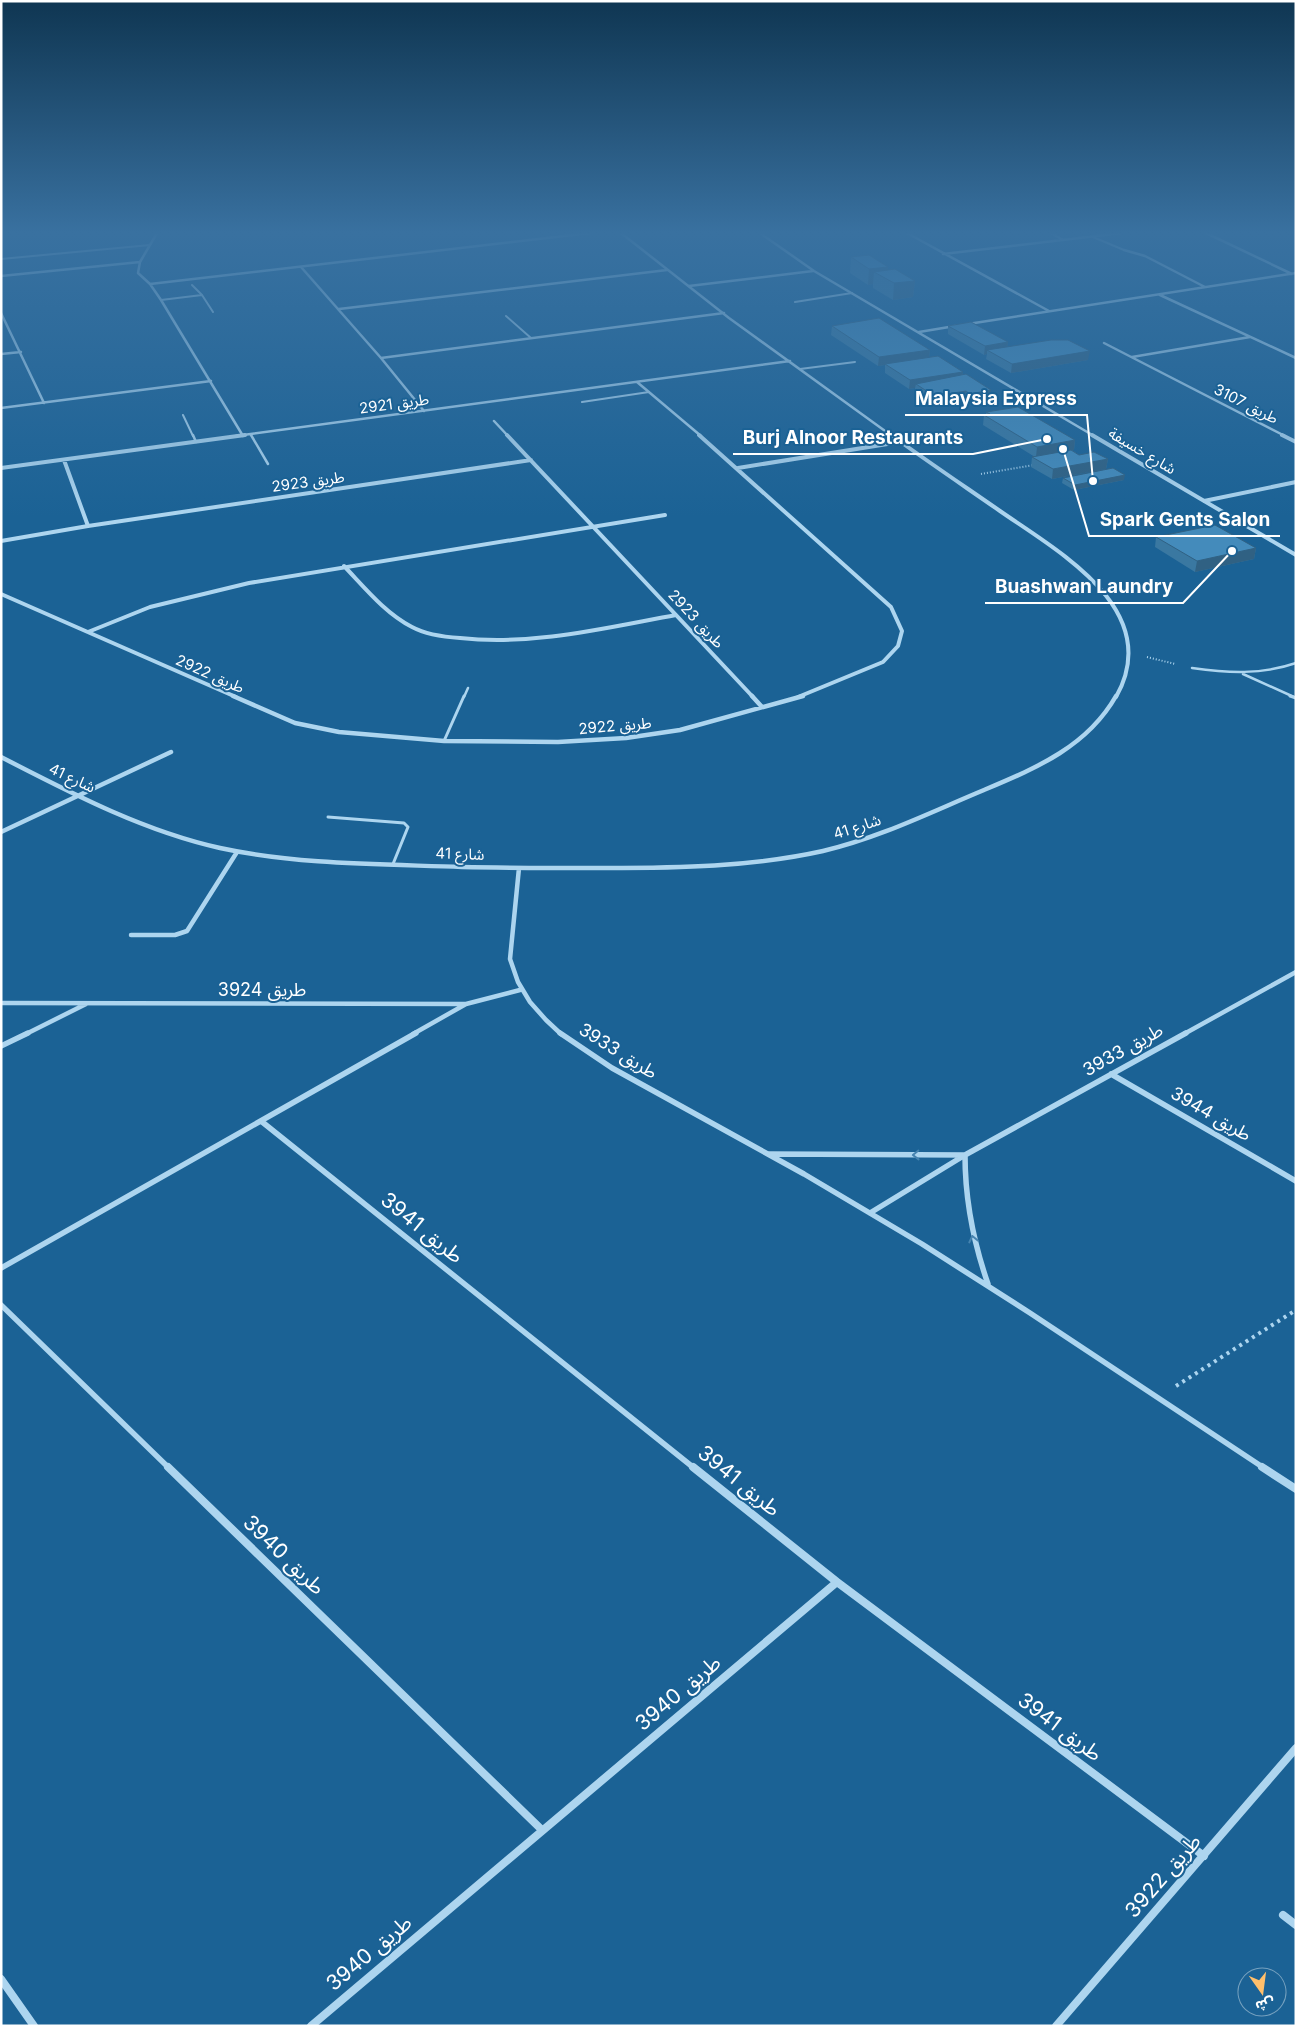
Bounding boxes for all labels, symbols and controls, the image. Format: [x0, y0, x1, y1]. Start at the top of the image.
street label: طريق 3107 [1210, 379, 1282, 429]
callout: Malaysia Express [905, 381, 1087, 415]
text: Malaysia Express [915, 387, 1077, 410]
street label: طريق 2921 [358, 389, 430, 419]
callout: Burj Alnoor Restaurants [733, 420, 973, 454]
street label: شارع خسيفة [1104, 423, 1180, 481]
text: Burj Alnoor Restaurants [743, 426, 963, 449]
street label: طريق 2923 [270, 467, 346, 497]
callout: Spark Gents Salon [1089, 502, 1280, 536]
text: Spark Gents Salon [1100, 508, 1270, 531]
callout: Buashwan Laundry [985, 569, 1183, 603]
text: Buashwan Laundry [995, 575, 1174, 598]
street label: طريق 2923 [664, 585, 728, 653]
street label: طريق 2922 [172, 650, 248, 698]
street label: طريق 2922 [578, 713, 652, 739]
street label: شارع 41 [45, 759, 99, 799]
street label: شارع 41 [831, 810, 884, 846]
street label: شارع 41 [435, 843, 485, 867]
street label: طريق 3924 [218, 979, 306, 1001]
street label: طريق 3933 [575, 1018, 661, 1084]
street label: طريق 3933 [1079, 1019, 1167, 1081]
street label: طريق 3944 [1167, 1082, 1255, 1146]
one-way arrow [912, 1150, 920, 1161]
street label: طريق 3941 [375, 1187, 469, 1269]
one-way arrow [968, 1234, 979, 1243]
street label: طريق 3941 [692, 1440, 786, 1522]
street label: طريق 3940 [238, 1510, 330, 1600]
street label: طريق 3940 [630, 1650, 726, 1736]
street label: طريق 3941 [1013, 1687, 1107, 1767]
street label: طريق 3922 [1120, 1829, 1206, 1923]
street label: طريق 3940 [321, 1910, 417, 1996]
north arrow [1237, 1967, 1287, 2017]
text: ش [1254, 1995, 1277, 2016]

